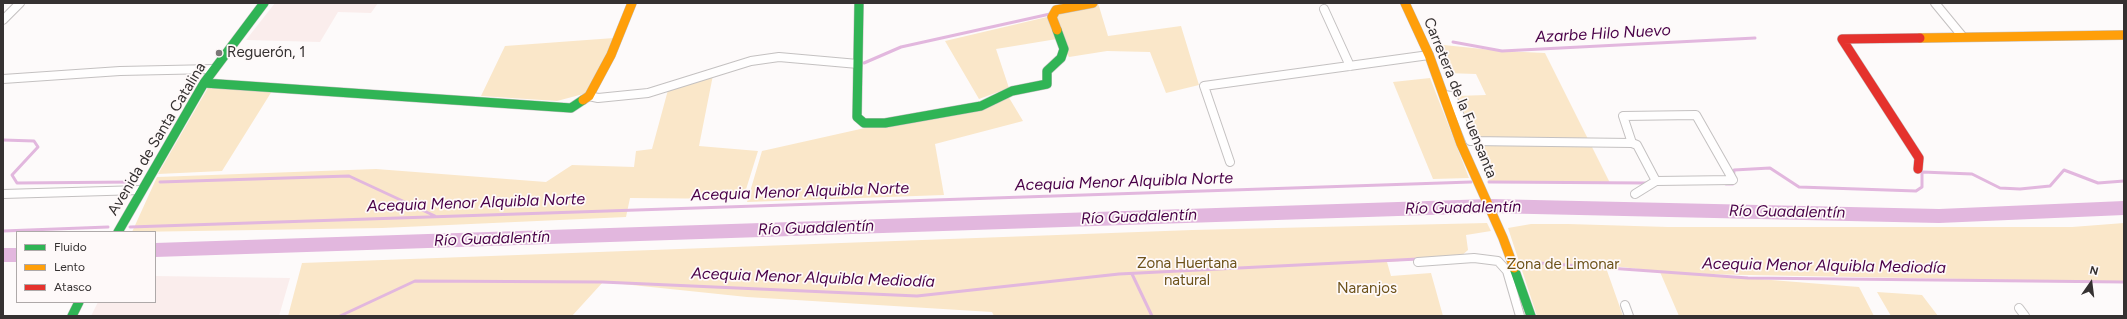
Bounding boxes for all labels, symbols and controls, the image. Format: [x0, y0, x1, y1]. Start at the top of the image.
street label: Carretera de la Fuensanta [1420, 15, 1500, 181]
water label: Azarbe Hilo Nuevo [1535, 21, 1671, 47]
place label: Reguerón, 1 [227, 44, 305, 62]
marker: Reguerón, 1 [214, 48, 224, 58]
street label: Avenida de Santa Catalina [104, 59, 210, 219]
water label: Acequia Menor Alquibla Norte [1014, 169, 1234, 195]
water label: Acequia Menor Alquibla Norte [690, 179, 910, 205]
water label: Acequia Menor Alquibla Norte [366, 190, 586, 216]
water label: Río Guadalentín [1405, 197, 1521, 219]
water label: Río Guadalentín [1729, 201, 1845, 223]
water label: Río Guadalentín [1081, 205, 1197, 229]
water label: Río Guadalentín [758, 216, 874, 240]
water label: Río Guadalentín [434, 227, 550, 251]
legend [16, 231, 156, 303]
text: Fluido [54, 240, 87, 254]
water label: Acequia Menor Alquibla Mediodía [1702, 254, 1946, 278]
park label: Zona Huertana natural [1137, 255, 1237, 290]
park label: Zona de Limonar [1507, 256, 1619, 274]
text: Lento [54, 260, 85, 274]
north arrow [2071, 263, 2111, 303]
water label: Acequia Menor Alquibla Mediodía [691, 264, 935, 292]
text: N [2088, 264, 2100, 278]
text: Atasco [54, 280, 92, 294]
park label: Naranjos [1337, 280, 1397, 298]

